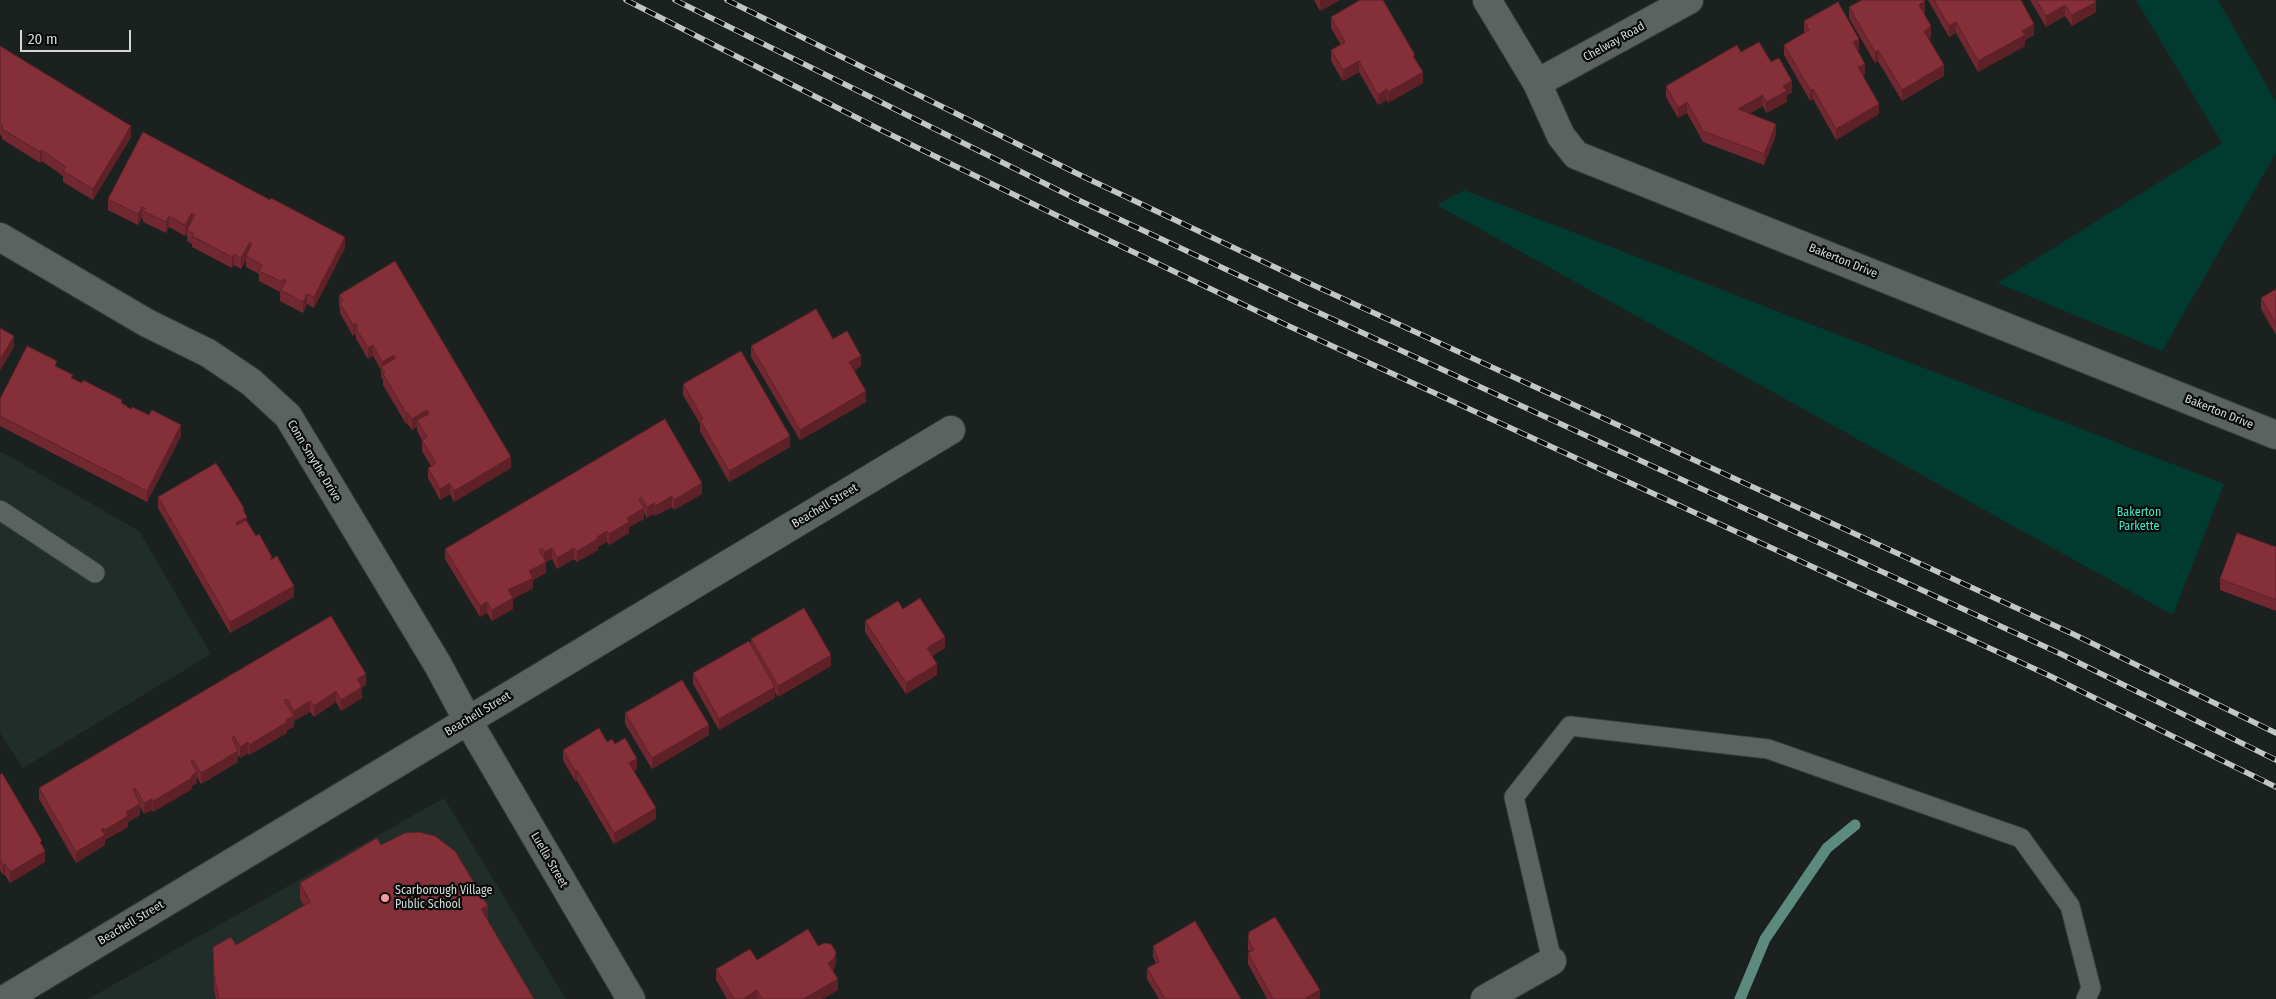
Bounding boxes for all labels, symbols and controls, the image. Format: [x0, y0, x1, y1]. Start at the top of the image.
street label: Chelway Road [1581, 19, 1647, 65]
scale bar [22, 20, 134, 52]
text: 20 m [28, 30, 58, 48]
street label: Bakerton Drive [1807, 241, 1879, 281]
street label: Bakerton Drive [2183, 392, 2255, 432]
street label: Conn Smythe Drive [284, 418, 344, 504]
street label: Beachell Street [789, 481, 861, 531]
park label: Bakerton Parkette [2117, 506, 2161, 534]
street label: Beachell Street [442, 689, 514, 739]
street label: Luella Street [527, 830, 571, 890]
place label: Scarborough Village Public School [395, 884, 492, 912]
marker: Scarborough Village Public School [379, 892, 391, 904]
street label: Beachell Street [95, 898, 167, 948]

